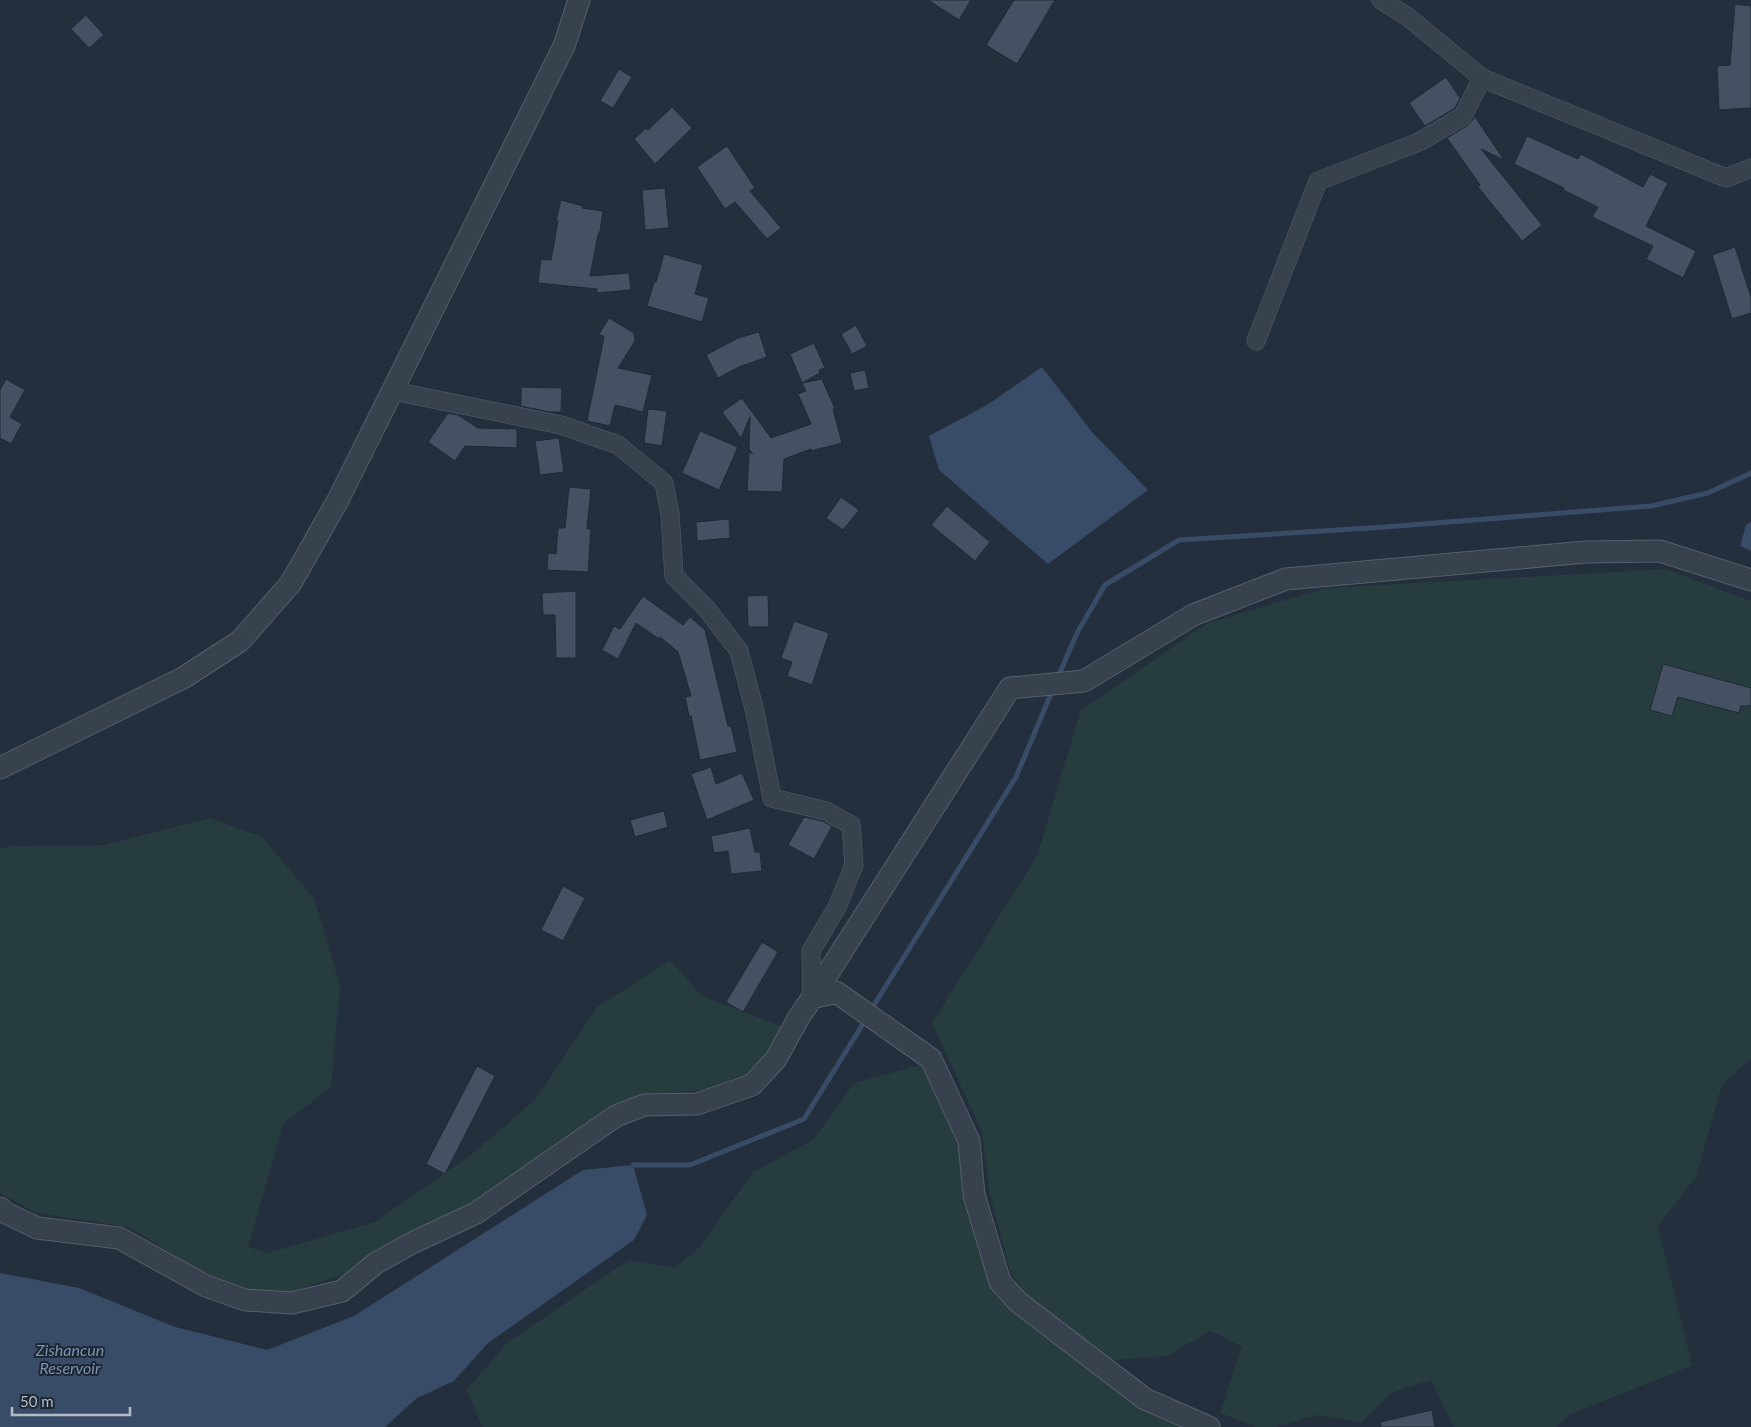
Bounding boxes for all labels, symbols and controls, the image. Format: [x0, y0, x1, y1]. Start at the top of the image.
water label: Zishancun Reservoir [35, 1340, 104, 1377]
scale bar [12, 1384, 130, 1416]
text: 50 m [20, 1392, 54, 1410]

